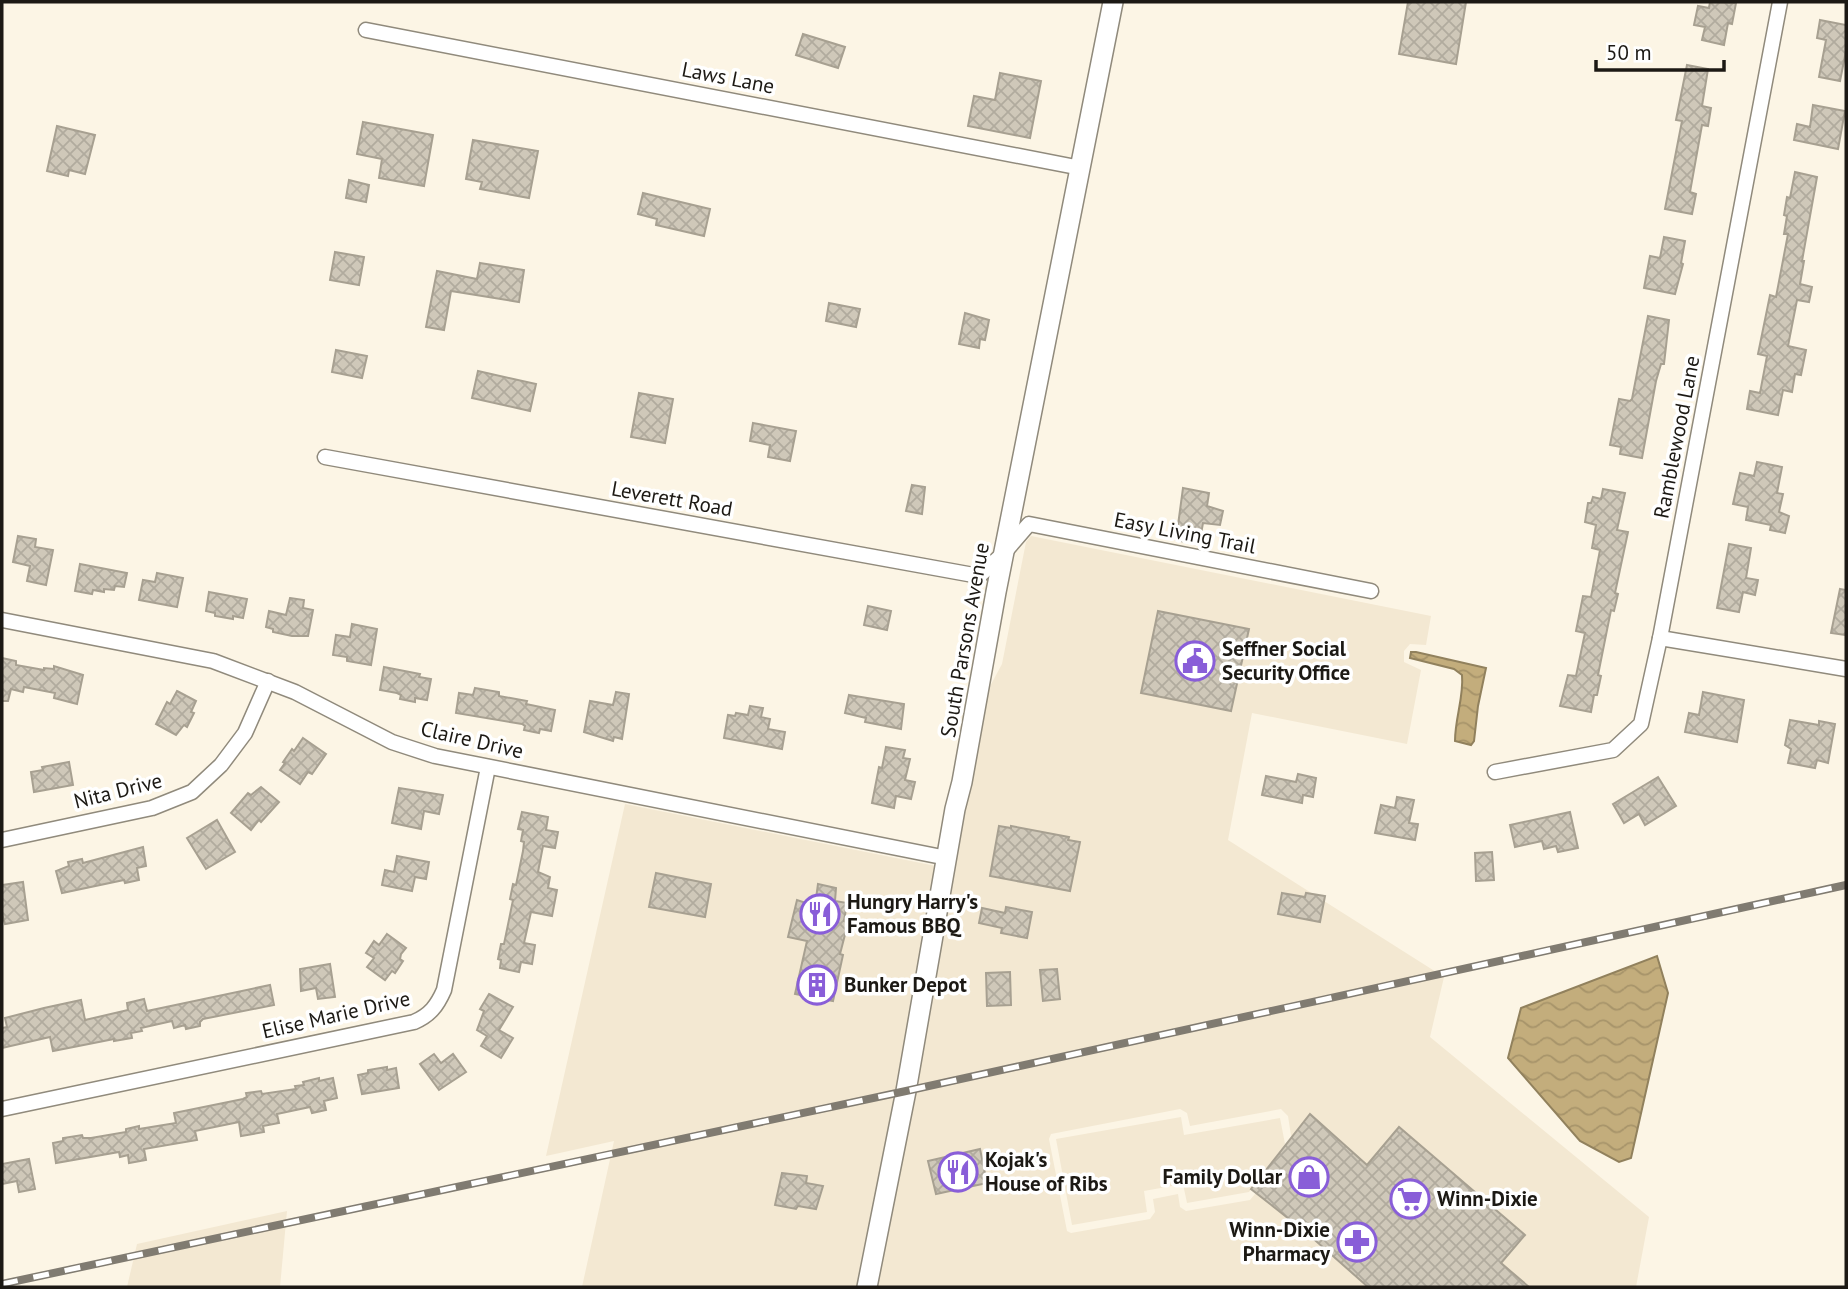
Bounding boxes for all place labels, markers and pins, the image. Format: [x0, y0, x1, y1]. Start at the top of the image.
place label: Seffner Social Security Office [1222, 635, 1350, 686]
public building icon: Seffner Social Security Office [1174, 640, 1216, 682]
place label: Hungry Harry's Famous BBQ [847, 888, 978, 939]
restaurant icon: Hungry Harry's Famous BBQ [799, 893, 841, 935]
building icon: Bunker Depot [796, 964, 838, 1006]
place label: Bunker Depot [844, 971, 967, 998]
place label: Kojak's House of Ribs [985, 1146, 1108, 1197]
restaurant icon: Kojak's House of Ribs [937, 1151, 979, 1193]
shop icon: Family Dollar [1288, 1156, 1330, 1198]
place label: Family Dollar [1163, 1163, 1283, 1190]
supermarket icon: Winn-Dixie [1389, 1178, 1431, 1220]
place label: Winn-Dixie [1437, 1185, 1538, 1212]
place label: Winn-Dixie Pharmacy [1229, 1216, 1331, 1267]
pharmacy icon: Winn-Dixie Pharmacy [1336, 1221, 1378, 1263]

